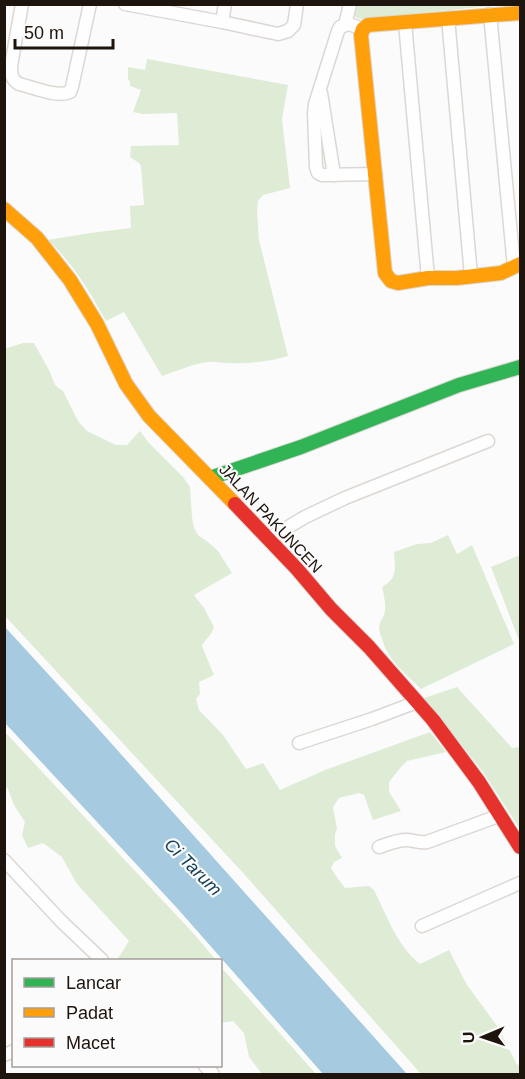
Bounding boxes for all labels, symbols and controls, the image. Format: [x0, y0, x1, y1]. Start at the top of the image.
scale bar [15, 12, 112, 50]
text: 50 m [24, 23, 64, 43]
street label: JALAN PAKUNCEN [216, 461, 325, 576]
water label: Ci Tarum [160, 834, 226, 900]
legend [12, 959, 222, 1067]
text: Lancar [66, 973, 121, 993]
text: Padat [66, 1003, 113, 1023]
north arrow [453, 1007, 513, 1067]
text: U [460, 1031, 477, 1044]
text: Macet [66, 1033, 115, 1053]

